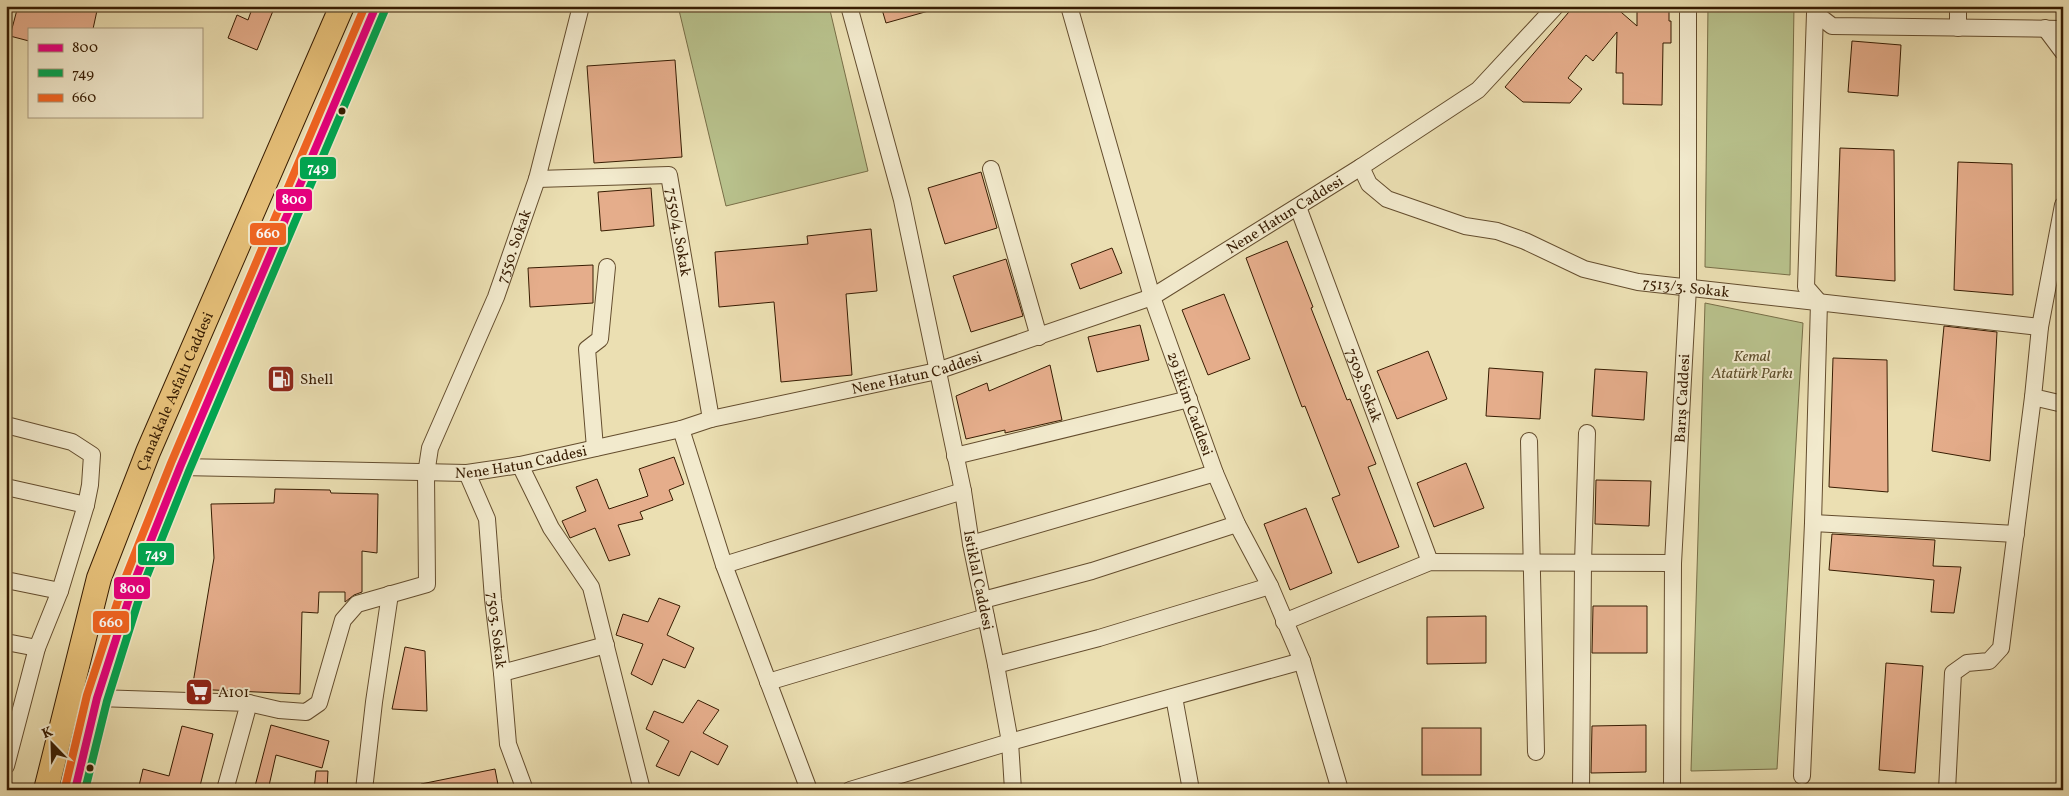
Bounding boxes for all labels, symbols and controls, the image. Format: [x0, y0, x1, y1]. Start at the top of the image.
legend [28, 28, 202, 118]
text: 800 [72, 38, 98, 59]
text: 749 [72, 64, 94, 85]
text: 660 [72, 88, 96, 109]
unlabelled marker [337, 106, 347, 116]
line badge: 749 [299, 156, 337, 180]
text: 749 [307, 160, 329, 179]
street label: Nene Hatun Caddesi [1223, 171, 1348, 260]
street label: 7550/4. Sokak [659, 186, 695, 278]
line badge: 800 [275, 188, 313, 212]
text: 800 [281, 191, 307, 210]
street label: 7550. Sokak [493, 207, 538, 287]
line badge: 660 [249, 222, 287, 246]
text: 660 [256, 225, 280, 244]
street label: 7513/3. Sokak [1641, 274, 1730, 304]
street label: Çanakkale Asfaltı Caddesi [133, 309, 220, 474]
street label: 7509. Sokak [1339, 346, 1386, 426]
street label: Nene Hatun Caddesi [850, 347, 985, 401]
park label: Kemal Atatürk Parkı [1710, 347, 1793, 385]
street label: 29 Ekim Caddesi [1161, 349, 1217, 459]
street label: Barış Caddesi [1671, 353, 1696, 444]
fuel station icon: Shell [266, 364, 296, 394]
place label: Shell [300, 370, 333, 391]
street label: Nene Hatun Caddesi [455, 441, 589, 485]
street label: Istiklal Caddesi [957, 529, 998, 632]
line badge: 749 [137, 542, 175, 566]
text: 749 [145, 546, 167, 565]
line badge: 800 [113, 576, 151, 600]
text: 800 [119, 580, 145, 599]
street label: 7503. Sokak [481, 591, 510, 670]
line badge: 660 [92, 610, 130, 634]
text: 660 [99, 614, 123, 633]
supermarket icon: A101 [184, 677, 214, 707]
place label: A101 [218, 683, 249, 704]
north arrow [28, 718, 78, 768]
text: K [39, 723, 56, 744]
unlabelled marker [85, 763, 95, 773]

